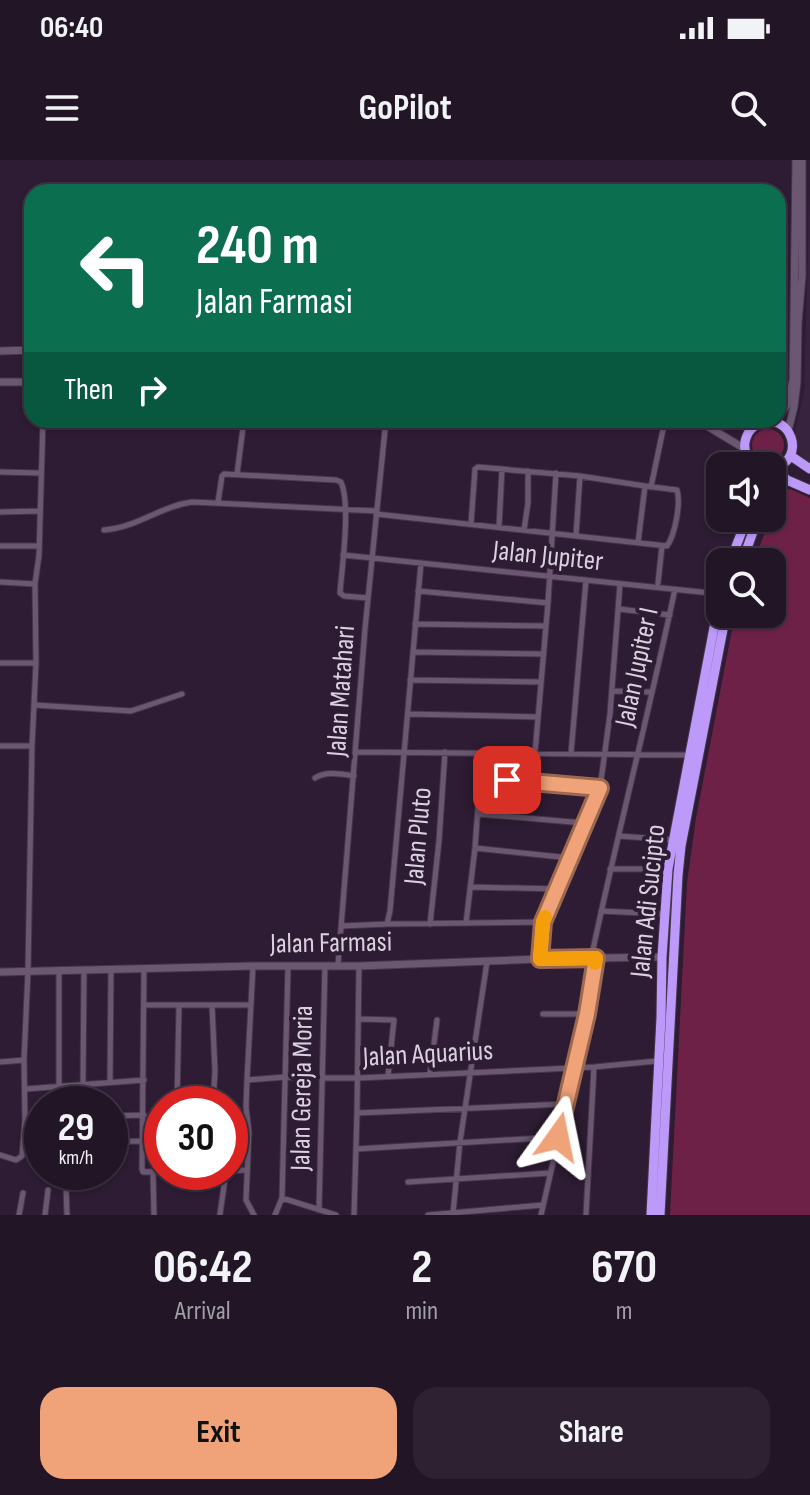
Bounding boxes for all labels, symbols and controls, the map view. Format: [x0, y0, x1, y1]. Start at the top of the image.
text: 06:40 [40, 10, 103, 46]
icon: menu [40, 86, 84, 130]
icon: search [726, 86, 770, 130]
text: GoPilot [358, 87, 452, 130]
text: 240 m [196, 213, 319, 280]
icon: left [64, 216, 168, 320]
text: Jalan Farmasi [196, 281, 353, 324]
icon: right [130, 368, 174, 412]
text: Then [64, 372, 114, 408]
map controls [706, 452, 786, 628]
button: sound [706, 452, 786, 532]
street label: Jalan Jupiter [490, 534, 605, 578]
button: search [706, 548, 786, 628]
street label: Jalan Jupiter I [608, 604, 666, 731]
street label: Jalan Matahari [320, 624, 362, 759]
pin [473, 746, 541, 814]
icon: arrive [485, 758, 529, 802]
street label: Jalan Pluto [397, 786, 439, 887]
street label: Jalan Adi Sucipto [623, 823, 672, 980]
street label: Jalan Farmasi [269, 925, 392, 961]
street label: Jalan Gereja Moria [284, 1005, 320, 1172]
street label: Jalan Aquarius [361, 1034, 494, 1074]
speed limit sign: 30 [144, 1086, 248, 1190]
position arrow [516, 1095, 600, 1179]
text: 29 [58, 1104, 94, 1152]
text: km/h [59, 1146, 93, 1170]
text: 06:42 [153, 1239, 253, 1296]
text: 2 [411, 1239, 432, 1296]
text: 670 [591, 1239, 657, 1296]
text: Arrival [175, 1296, 231, 1327]
text: min [405, 1296, 438, 1327]
text: m [616, 1296, 632, 1327]
button: Exit [40, 1387, 397, 1479]
button: Share [413, 1387, 770, 1479]

